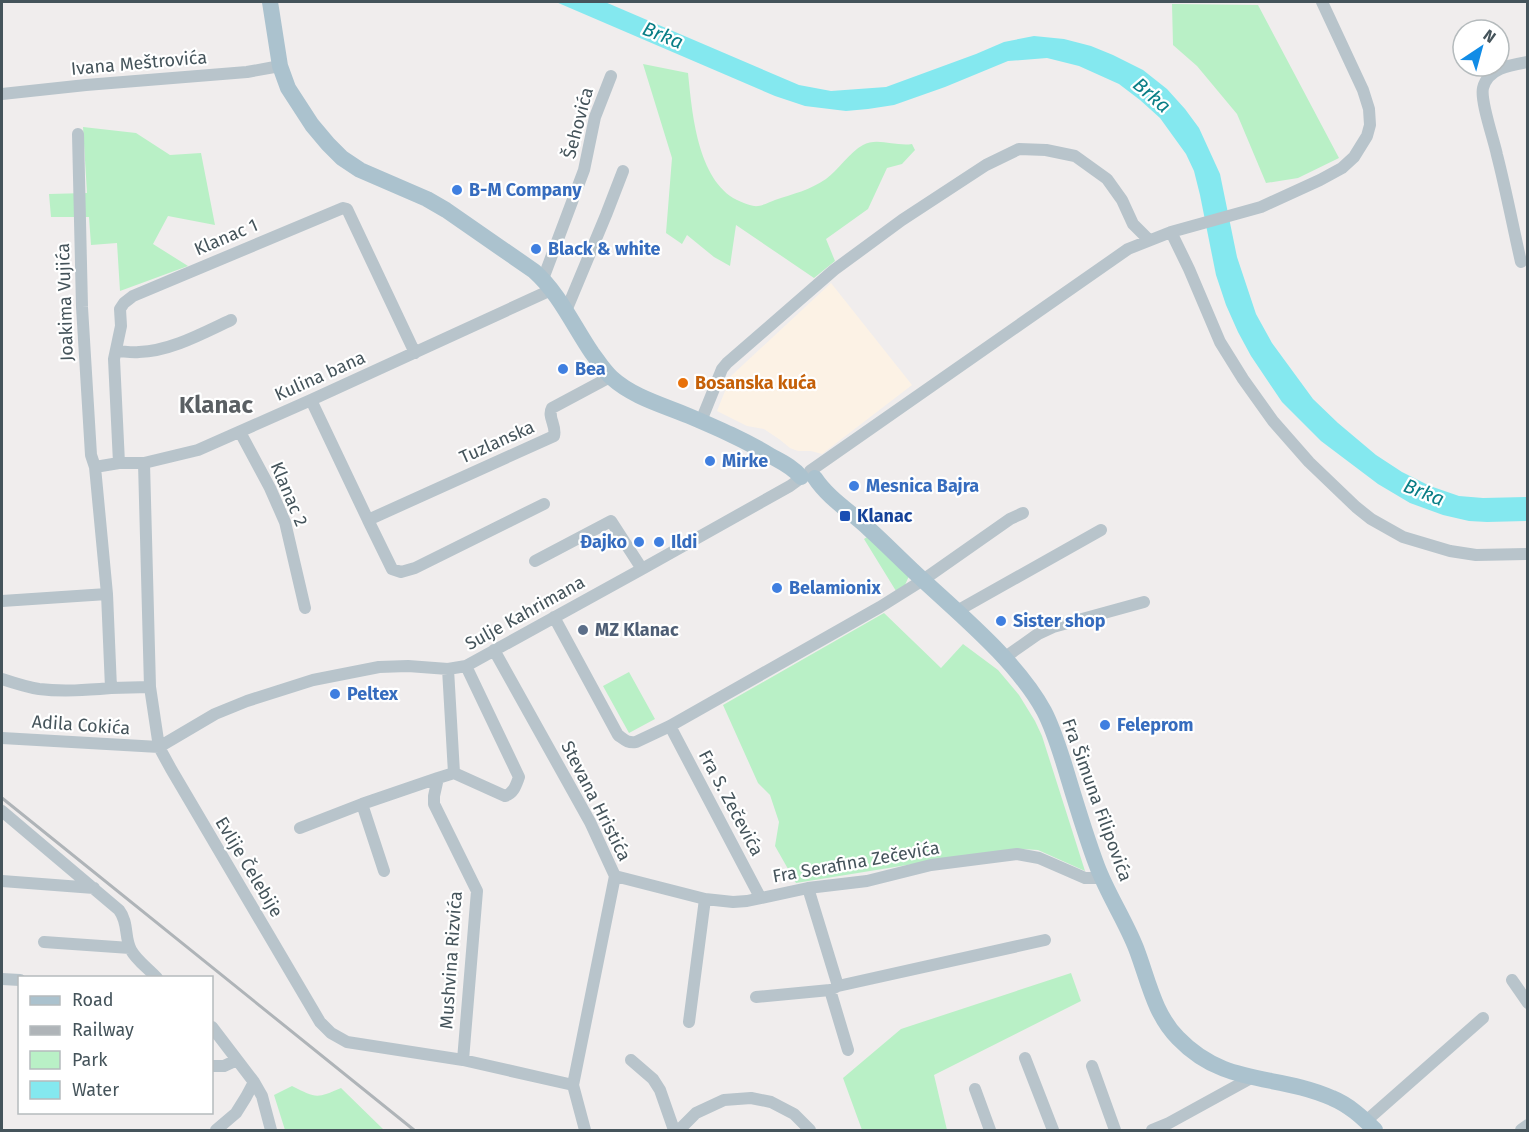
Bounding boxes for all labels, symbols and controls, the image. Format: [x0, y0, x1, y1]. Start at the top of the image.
water label: Brka [639, 16, 687, 54]
north arrow [1451, 18, 1511, 78]
text: N [1480, 25, 1499, 47]
street label: Ivana Meštrovića [70, 46, 208, 80]
water label: Brka [1128, 72, 1176, 118]
street label: Šehovića [558, 85, 598, 161]
place label: B-M Company [469, 179, 582, 201]
marker: B-M Company [450, 183, 464, 197]
street label: Klanac 1 [191, 214, 261, 260]
place label: Black & white [548, 238, 661, 260]
street label: Joakima Vujića [52, 242, 78, 362]
marker: Black & white [529, 242, 543, 256]
street label: Kulina bana [271, 346, 369, 406]
place label: Bea [575, 358, 606, 380]
marker: Bea [556, 362, 570, 376]
place label: Bosanska kuća [695, 372, 816, 394]
marker: Bosanska kuća [676, 376, 690, 390]
district label: Klanac [179, 391, 253, 419]
street label: Tuzlanska [456, 416, 538, 468]
place label: Mirke [722, 450, 768, 472]
marker: Mirke [703, 454, 717, 468]
street label: Klanac 2 [266, 458, 312, 530]
water label: Brka [1400, 473, 1448, 511]
place label: Mesnica Bajra [866, 475, 979, 497]
marker: Mesnica Bajra [847, 479, 861, 493]
place label: Klanac [857, 505, 913, 527]
marker: Klanac [838, 509, 852, 523]
place label: Đajko [580, 531, 627, 553]
place label: Ildi [671, 531, 697, 553]
marker: Đajko [632, 535, 646, 549]
marker: Ildi [652, 535, 666, 549]
street label: Sulje Kahrimana [461, 571, 589, 655]
place label: Belamionix [789, 577, 881, 599]
marker: Belamionix [770, 581, 784, 595]
place label: Sister shop [1013, 610, 1106, 632]
marker: Sister shop [994, 614, 1008, 628]
place label: MZ Klanac [595, 619, 679, 641]
marker: MZ Klanac [576, 623, 590, 637]
place label: Peltex [347, 683, 399, 705]
marker: Peltex [328, 687, 342, 701]
street label: Adila Cokića [31, 711, 131, 739]
place label: Feleprom [1117, 714, 1193, 736]
street label: Fra Šimuna Filipovića [1057, 715, 1137, 885]
marker: Feleprom [1098, 718, 1112, 732]
street label: Stevana Hristića [556, 737, 636, 865]
street label: Fra S. Zečevića [694, 746, 768, 860]
street label: Evlije Čelebije [210, 813, 288, 921]
street label: Fra Serafina Zečevića [771, 836, 941, 888]
street label: Mushvina Rizvića [435, 890, 467, 1030]
legend [18, 976, 213, 1114]
text: Road [72, 989, 114, 1011]
text: Railway [72, 1019, 134, 1041]
text: Park [72, 1049, 108, 1071]
text: Water [72, 1079, 119, 1101]

